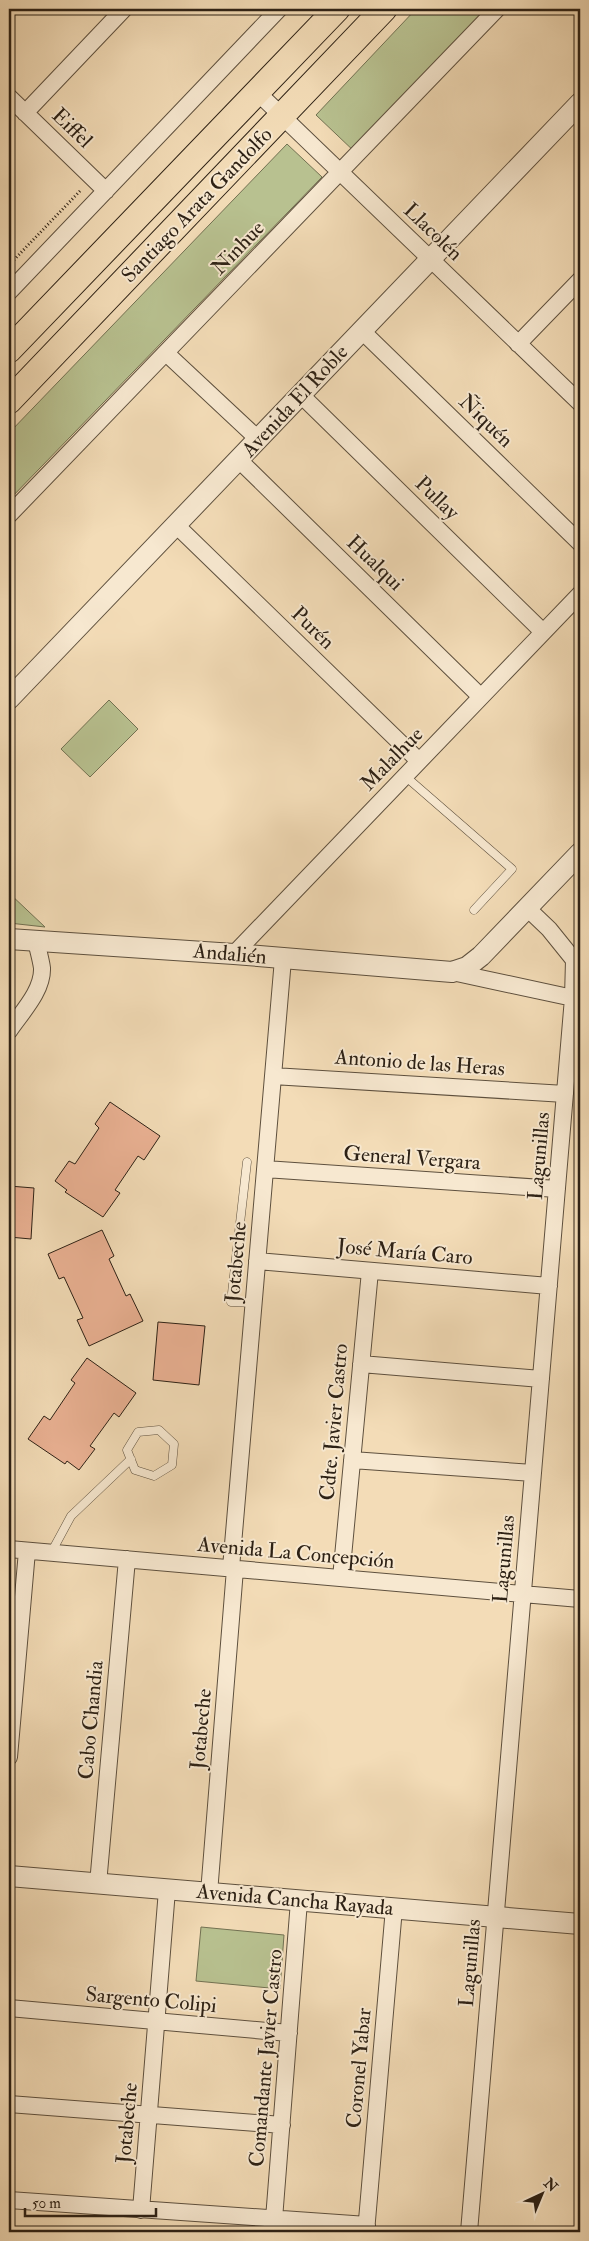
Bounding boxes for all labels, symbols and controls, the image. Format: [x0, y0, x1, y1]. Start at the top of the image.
street label: Eiffel [46, 102, 99, 154]
street label: Santiago Arata Gandolfo [116, 121, 278, 289]
street label: Llacolén [398, 197, 469, 267]
street label: Ninhue [206, 215, 271, 281]
street label: Avenida El Roble [235, 339, 354, 464]
street label: Ñiquén [453, 388, 519, 454]
street label: Pullay [409, 470, 465, 526]
street label: Hualqui [341, 529, 410, 597]
street label: Purén [285, 601, 341, 655]
street label: Malalhue [355, 721, 429, 797]
street label: Andalién [191, 937, 268, 971]
street label: Antonio de las Heras [333, 1044, 506, 1082]
street label: Lagunillas [522, 1111, 556, 1201]
street label: General Vergara [343, 1140, 482, 1176]
street label: Jotabeche [219, 1220, 253, 1305]
street label: José María Caro [335, 1233, 474, 1271]
street label: Cdte. Javier Castro [314, 1342, 354, 1502]
street label: Lagunillas [487, 1514, 521, 1604]
street label: Avenida La Concepción [195, 1531, 396, 1575]
street label: Cabo Chandia [72, 1659, 110, 1781]
street label: Jotabeche [184, 1687, 218, 1772]
street label: Avenida Cancha Rayada [194, 1878, 395, 1922]
street label: Lagunillas [453, 1918, 487, 2008]
street label: Comandante Javier Castro [243, 1948, 289, 2168]
street label: Sargento Colipi [84, 1981, 218, 2019]
street label: Coronel Yabar [340, 2007, 378, 2129]
street label: Jotabeche [110, 2081, 144, 2166]
north arrow [516, 2168, 566, 2218]
text: N [540, 2174, 561, 2196]
scale bar [25, 2186, 156, 2218]
text: 50 m [32, 2194, 61, 2213]

